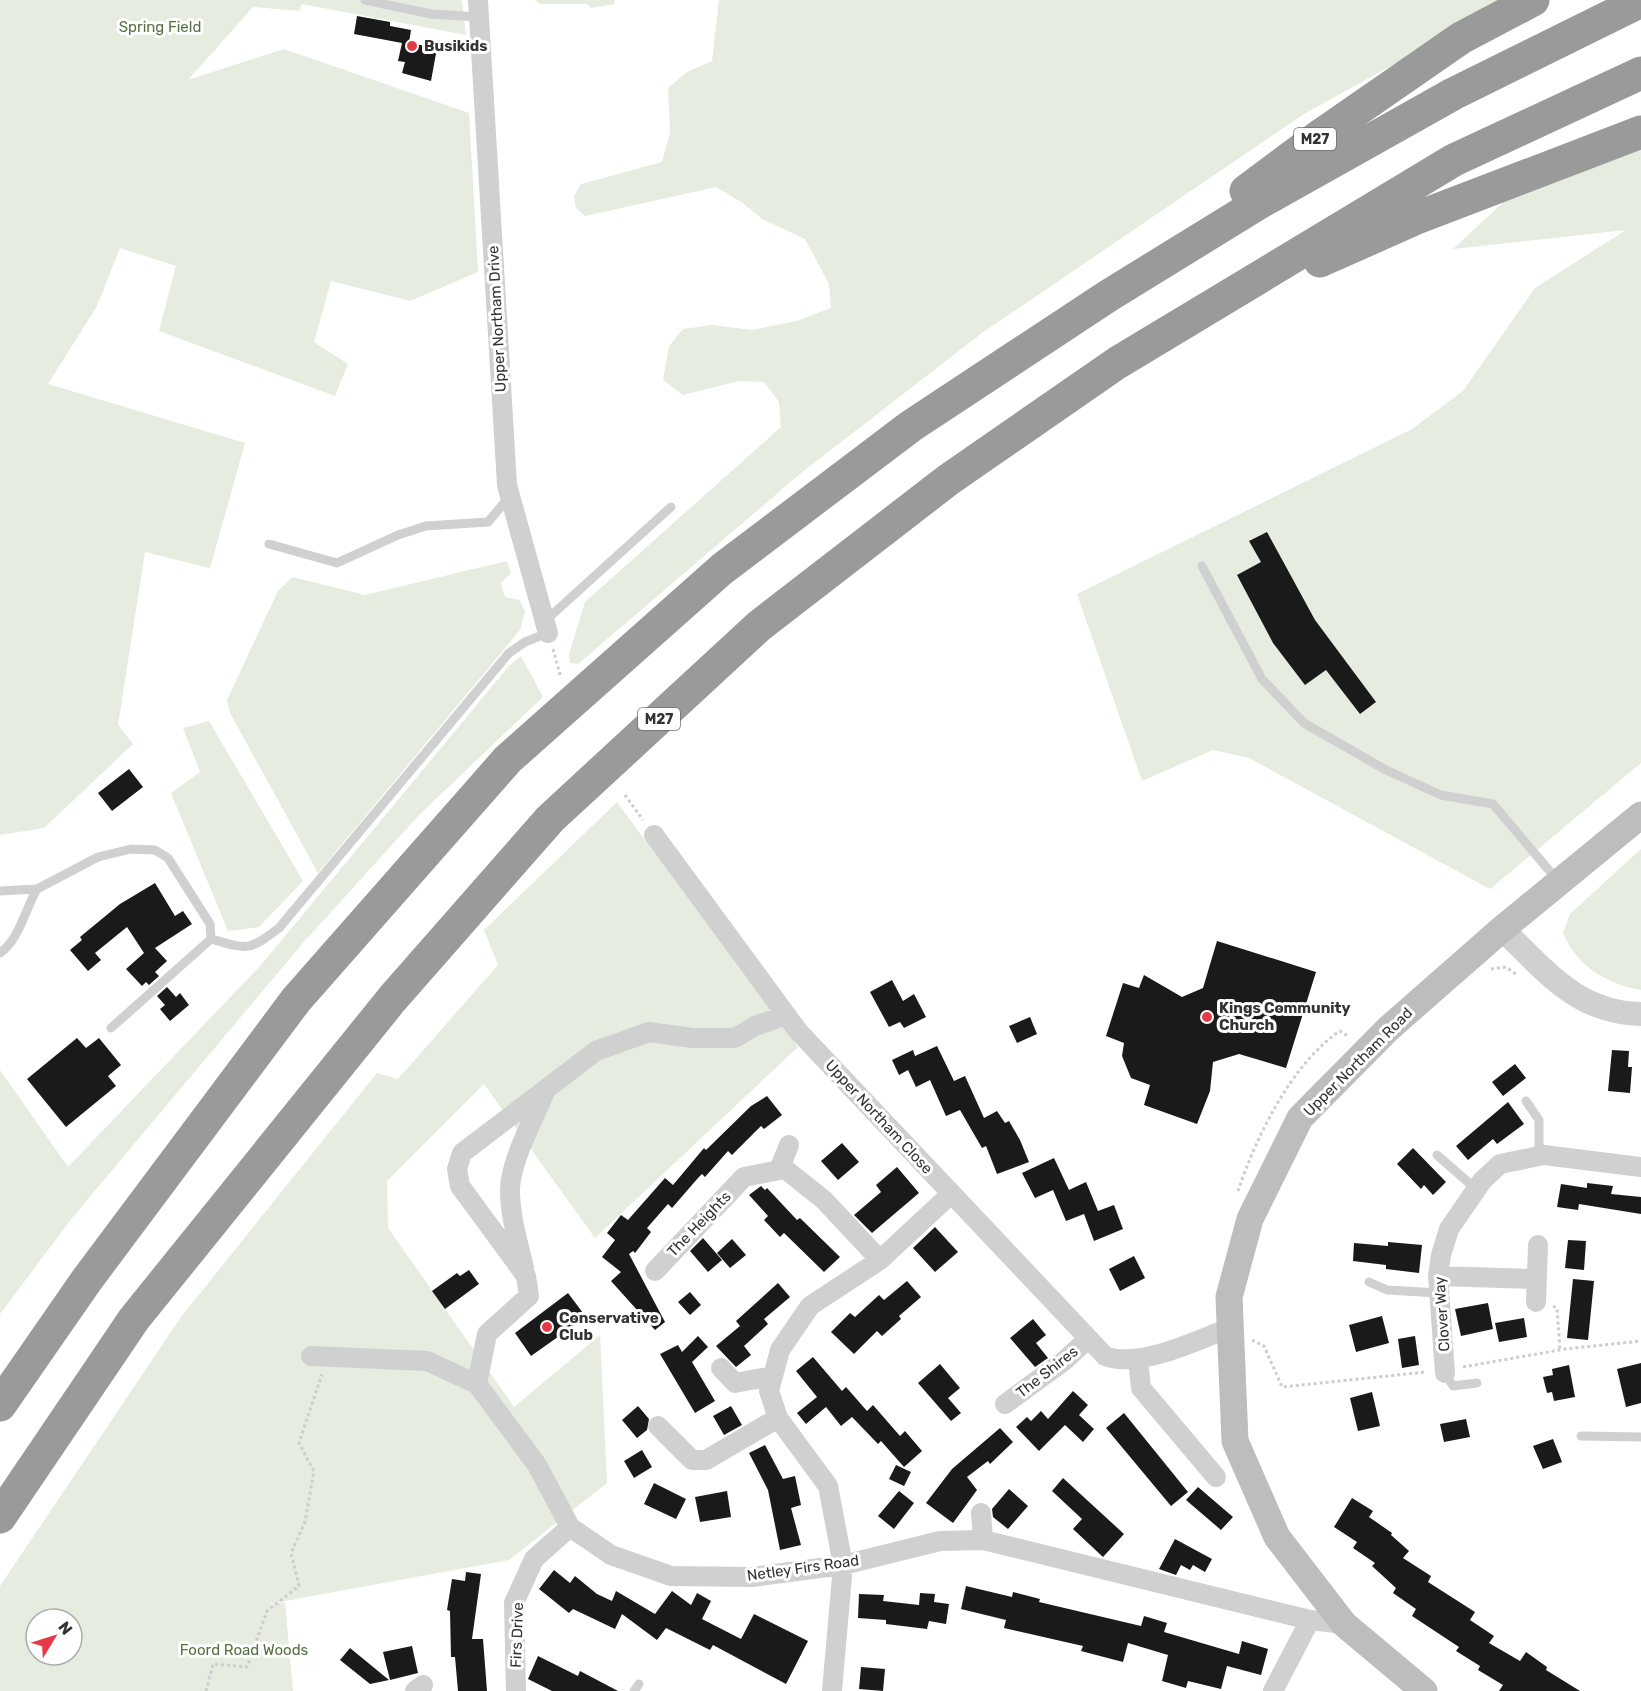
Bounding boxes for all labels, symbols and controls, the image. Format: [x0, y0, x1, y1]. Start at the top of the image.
park label: Spring Field [119, 18, 201, 36]
place label: Busikids [424, 37, 488, 55]
marker: Busikids [405, 39, 419, 53]
road number: M27 [1294, 128, 1336, 150]
street label: Upper Northam Drive [484, 245, 510, 393]
road number: M27 [638, 708, 680, 730]
place label: Kings Community Church [1219, 999, 1351, 1034]
street label: Upper Northam Road [1300, 1004, 1416, 1120]
marker: Kings Community Church [1200, 1010, 1214, 1024]
street label: Upper Northam Close [822, 1056, 936, 1178]
street label: The Heights [663, 1187, 735, 1260]
street label: Clover Way [1430, 1276, 1454, 1352]
place label: Conservative Club [559, 1309, 659, 1344]
marker: Conservative Club [540, 1320, 554, 1334]
street label: The Shires [1013, 1342, 1082, 1402]
street label: Netley Firs Road [746, 1551, 860, 1585]
street label: Firs Drive [507, 1602, 527, 1668]
north arrow [24, 1607, 84, 1667]
text: N [54, 1618, 76, 1638]
park label: Foord Road Woods [180, 1641, 309, 1659]

